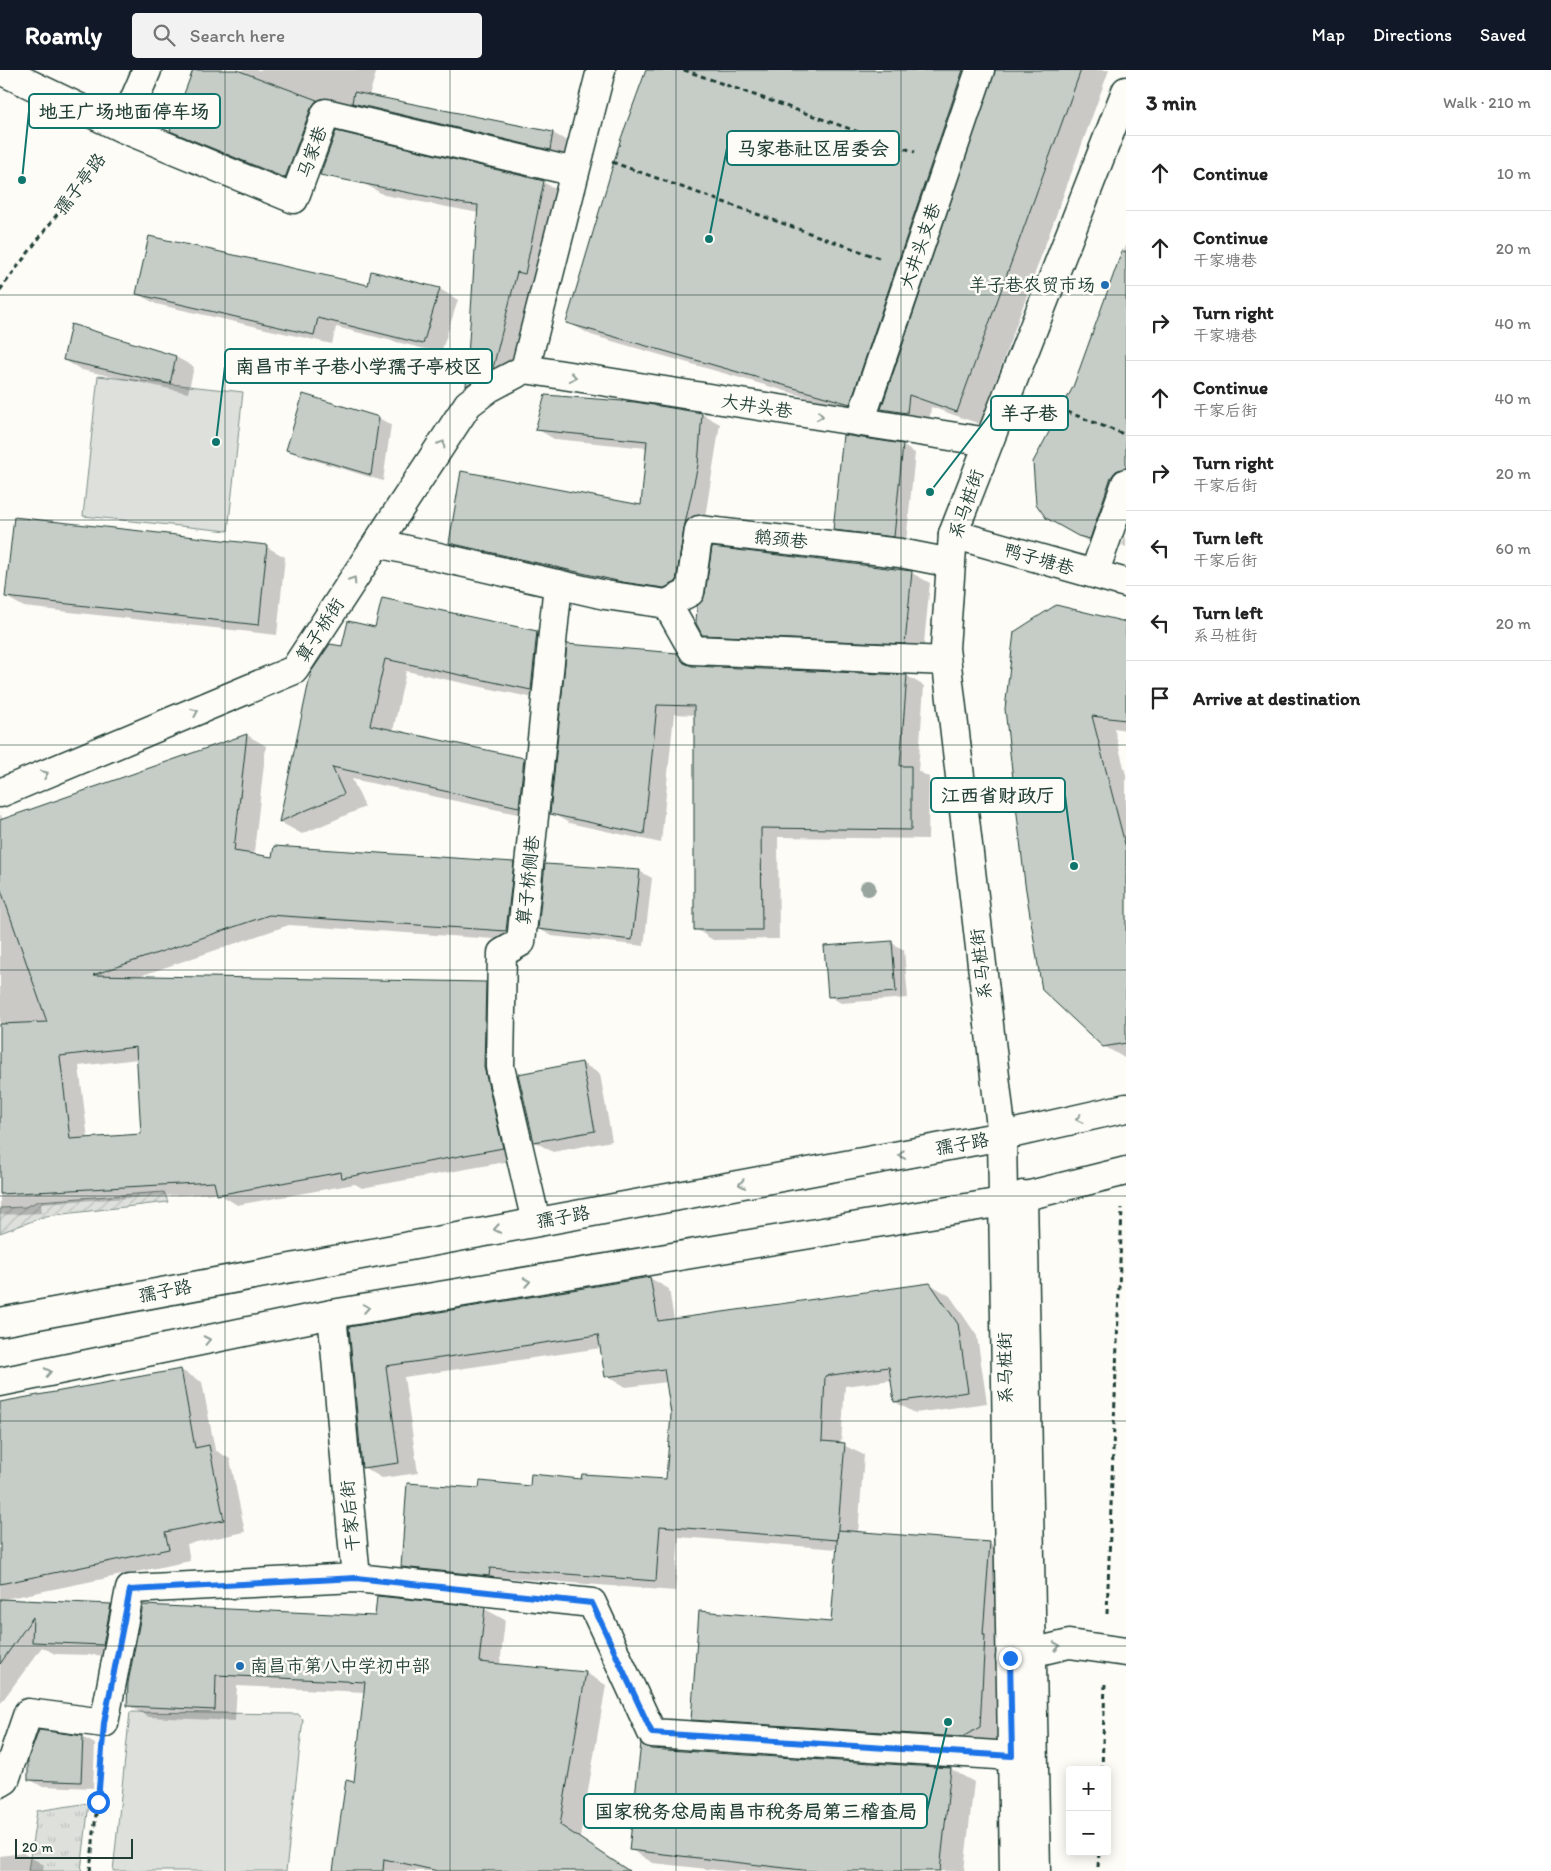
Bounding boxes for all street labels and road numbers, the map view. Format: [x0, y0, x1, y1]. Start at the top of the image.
street label: 马家巷 [292, 123, 332, 181]
street label: 孺子亭路 [50, 149, 110, 219]
street label: 大井头支巷 [895, 200, 945, 292]
street label: 大井头巷 [720, 390, 794, 422]
street label: 系马桩街 [944, 466, 988, 542]
street label: 鹅颈巷 [753, 525, 809, 553]
street label: 鸭子塘巷 [1001, 539, 1077, 579]
street label: 算子桥街 [291, 594, 349, 666]
street label: 算子桥侧巷 [512, 834, 544, 926]
street label: 系马桩街 [966, 927, 996, 1001]
street label: 孺子路 [934, 1128, 990, 1160]
street label: 孺子路 [535, 1201, 591, 1233]
street label: 孺子路 [136, 1275, 194, 1307]
street label: 系马桩街 [993, 1332, 1017, 1404]
street label: 干家后街 [336, 1479, 364, 1553]

